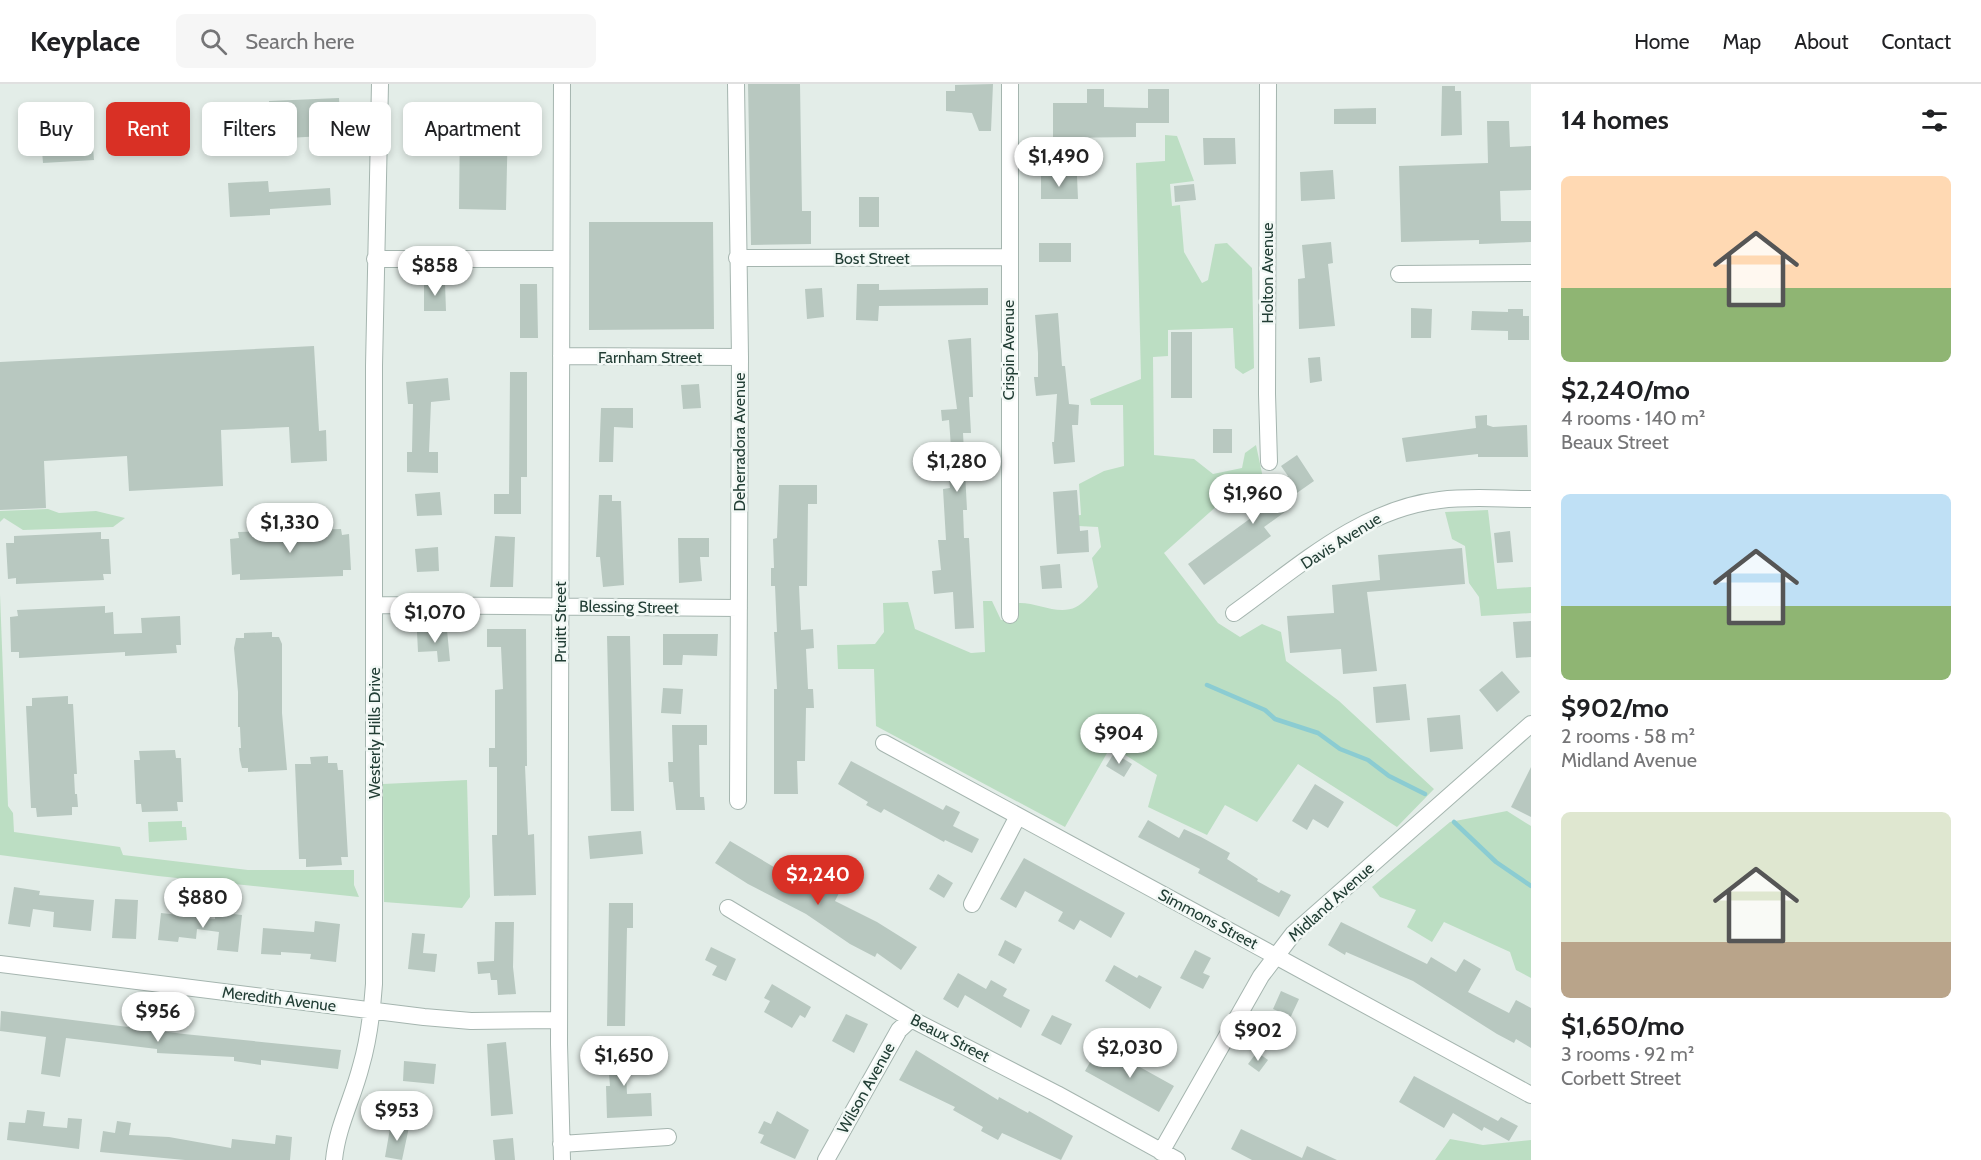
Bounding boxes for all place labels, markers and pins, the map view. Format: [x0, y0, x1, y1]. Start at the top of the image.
pin: $1,490 [1010, 137, 1108, 188]
pin: $858 [399, 246, 471, 297]
pin: $1,280 [908, 442, 1006, 493]
pin: $1,960 [1204, 474, 1302, 525]
pin: $1,330 [241, 503, 339, 554]
pin: $1,070 [386, 593, 484, 644]
pin: $904 [1083, 714, 1155, 765]
pin: $2,240 [769, 855, 867, 906]
pin: $880 [167, 878, 239, 929]
pin: $956 [122, 992, 194, 1043]
pin: $902 [1222, 1011, 1294, 1062]
pin: $2,030 [1081, 1028, 1179, 1079]
pin: $1,650 [575, 1036, 673, 1087]
pin: $953 [361, 1091, 433, 1142]

